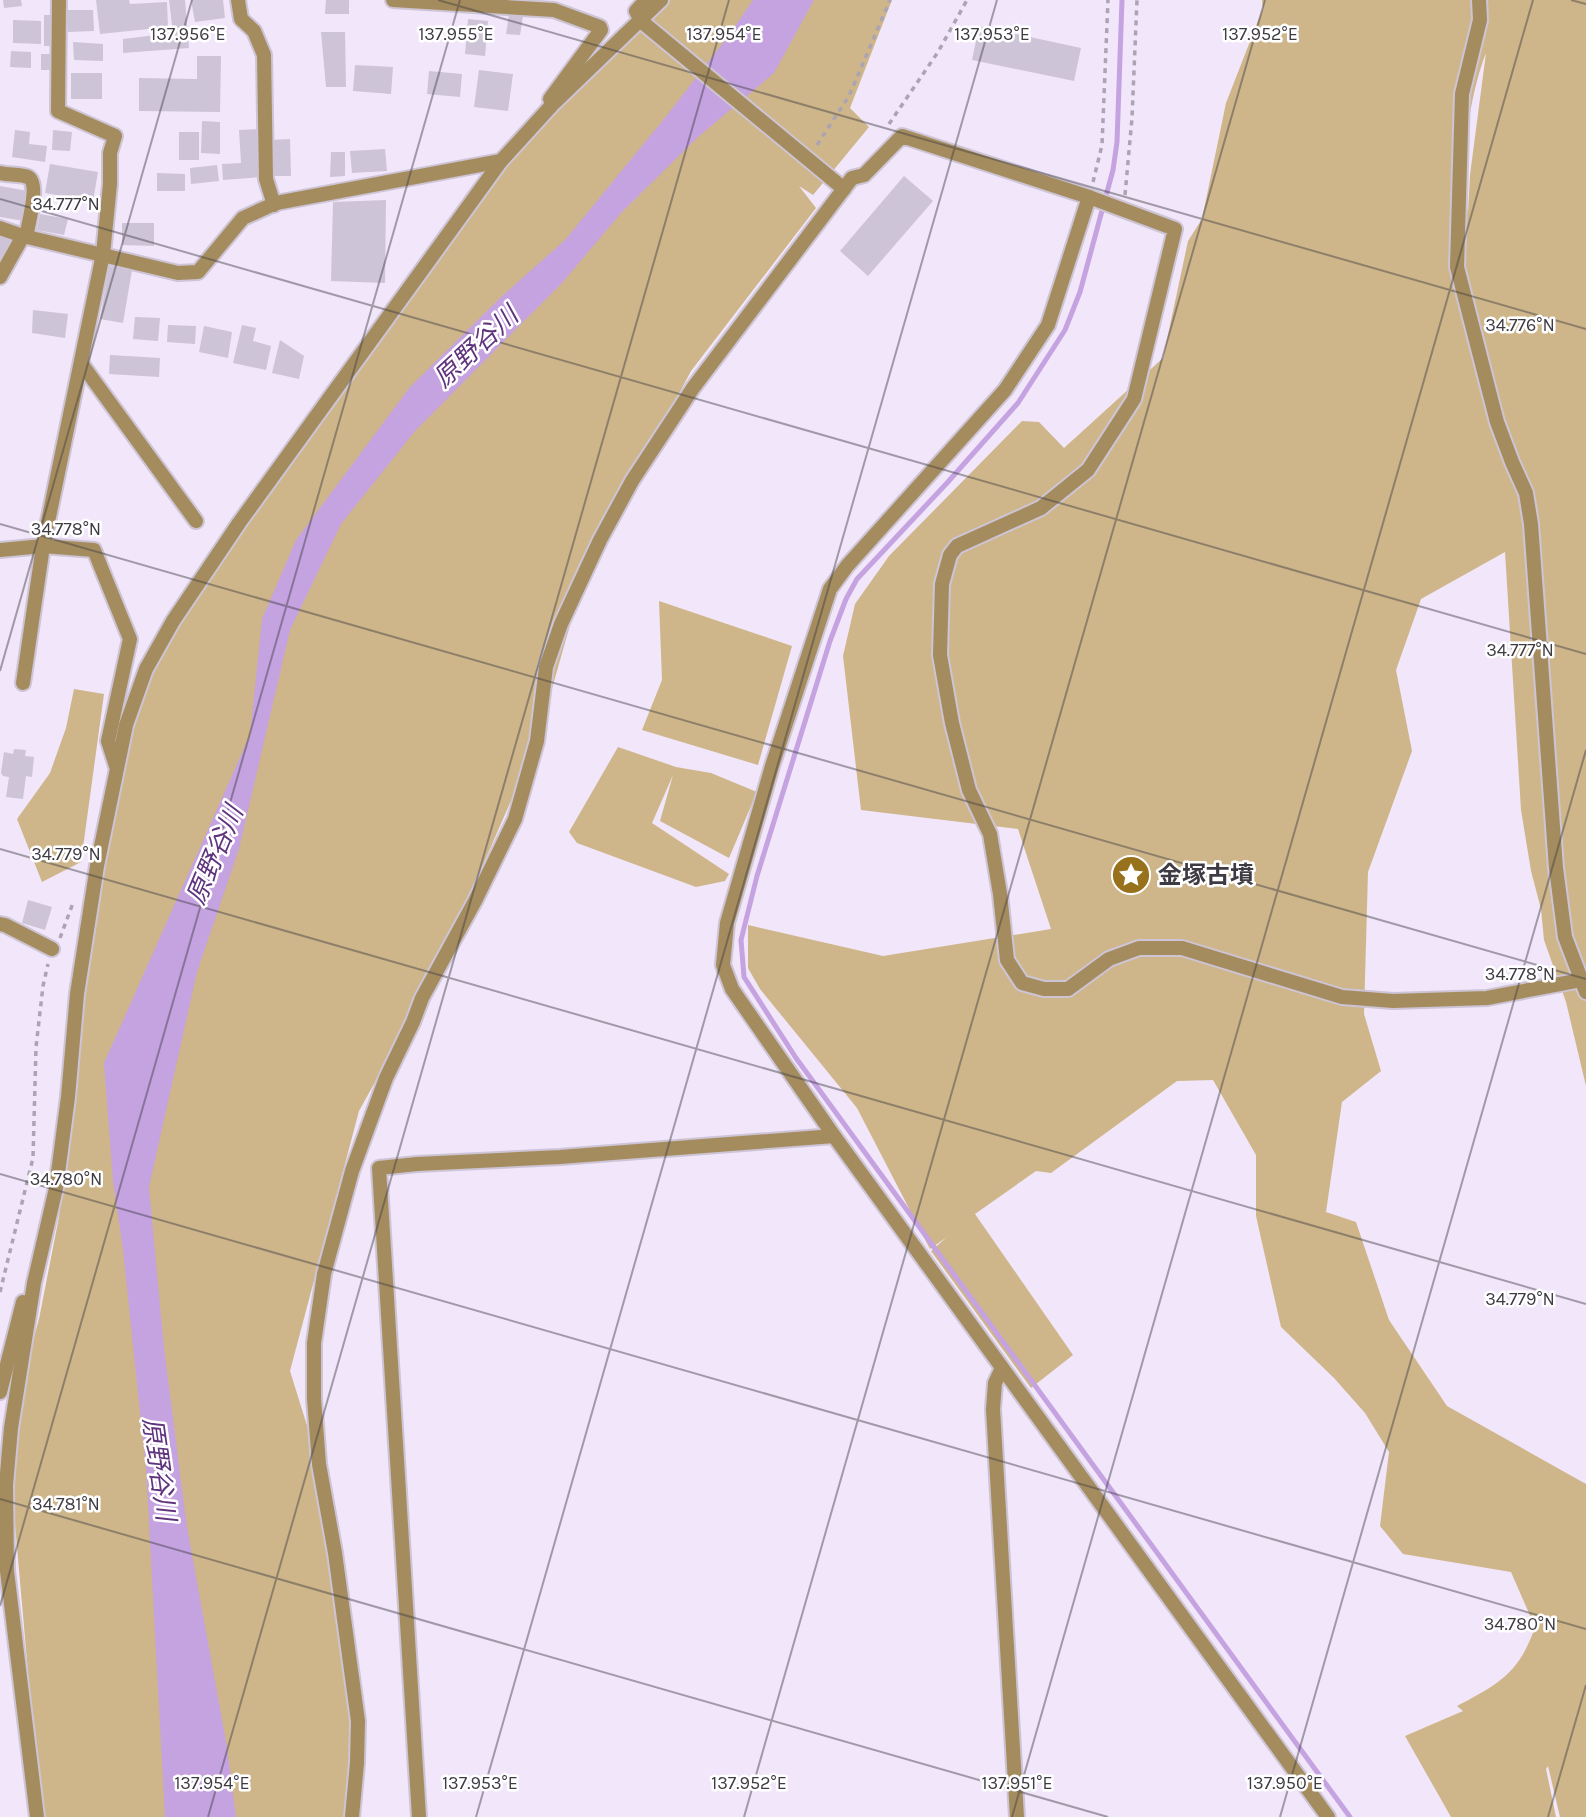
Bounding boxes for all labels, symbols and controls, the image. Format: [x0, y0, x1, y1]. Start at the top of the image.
text: 137.956°E [150, 23, 226, 45]
text: 137.955°E [418, 23, 494, 45]
text: 137.954°E [686, 23, 762, 45]
text: 137.953°E [954, 23, 1030, 45]
text: 137.952°E [1222, 23, 1298, 45]
text: 34.777°N [32, 193, 100, 215]
water label: 原野谷川 [427, 298, 527, 394]
text: 34.776°N [1485, 314, 1555, 336]
text: 34.778°N [31, 518, 101, 540]
text: 34.777°N [1486, 639, 1554, 661]
water label: 原野谷川 [180, 798, 251, 909]
text: 34.779°N [31, 843, 101, 865]
place icon: 金塚古墳 [1110, 854, 1152, 896]
place label: 金塚古墳 [1158, 861, 1254, 889]
text: 34.778°N [1485, 963, 1555, 985]
text: 34.780°N [30, 1168, 102, 1190]
text: 34.779°N [1485, 1288, 1555, 1310]
water label: 原野谷川 [136, 1415, 182, 1526]
text: 34.781°N [32, 1493, 100, 1515]
text: 34.780°N [1484, 1613, 1556, 1635]
text: 137.954°E [174, 1772, 250, 1794]
text: 137.953°E [442, 1772, 518, 1794]
text: 137.952°E [711, 1772, 787, 1794]
text: 137.951°E [981, 1772, 1053, 1794]
text: 137.950°E [1247, 1772, 1323, 1794]

